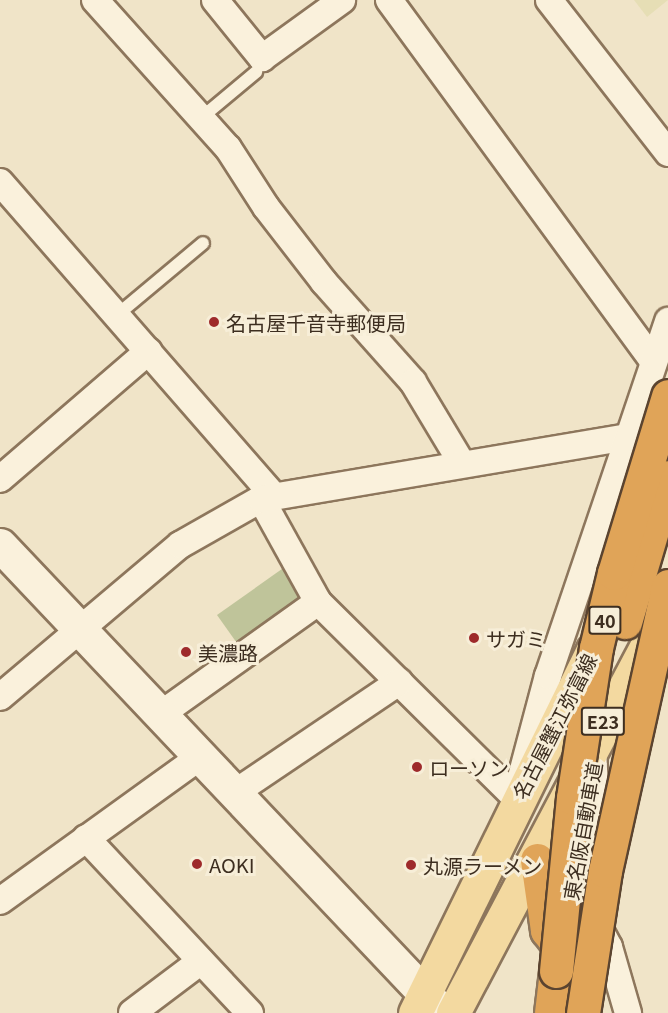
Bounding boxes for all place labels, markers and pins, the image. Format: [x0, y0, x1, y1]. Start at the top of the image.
place label: 名古屋千音寺郵便局 [226, 310, 406, 334]
marker: 名古屋千音寺郵便局 [207, 315, 221, 329]
place label: サガミ [486, 626, 546, 650]
marker: サガミ [467, 631, 481, 645]
place label: 美濃路 [198, 640, 258, 664]
marker: 美濃路 [179, 645, 193, 659]
place label: ローソン [429, 755, 509, 779]
marker: ローソン [410, 760, 424, 774]
place label: AOKI [209, 852, 254, 876]
place label: 丸源ラーメン [423, 853, 543, 877]
marker: AOKI [190, 857, 204, 871]
marker: 丸源ラーメン [404, 858, 418, 872]

